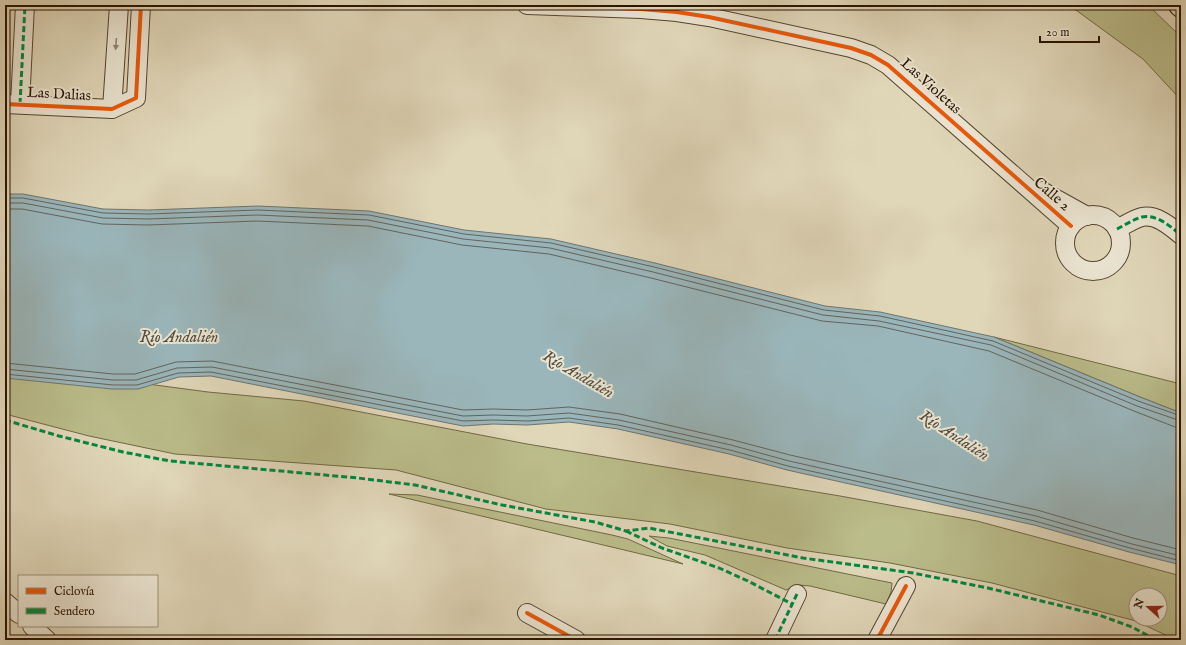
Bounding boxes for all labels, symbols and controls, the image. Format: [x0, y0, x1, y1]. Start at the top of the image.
scale bar [1040, 18, 1099, 44]
text: 20 m [1046, 25, 1069, 40]
one-way arrow [113, 38, 120, 50]
street label: Las Violetas [897, 54, 965, 118]
street label: Las Dalias [26, 83, 92, 105]
street label: Calle 2 [1030, 173, 1074, 215]
water label: Río Andalién [140, 328, 218, 348]
water label: Río Andalién [539, 347, 617, 403]
water label: Río Andalién [916, 406, 992, 466]
legend [18, 575, 158, 627]
text: Ciclovía [54, 584, 95, 599]
north arrow [1128, 587, 1168, 627]
text: N [1131, 596, 1148, 612]
text: Sendero [54, 604, 95, 619]

